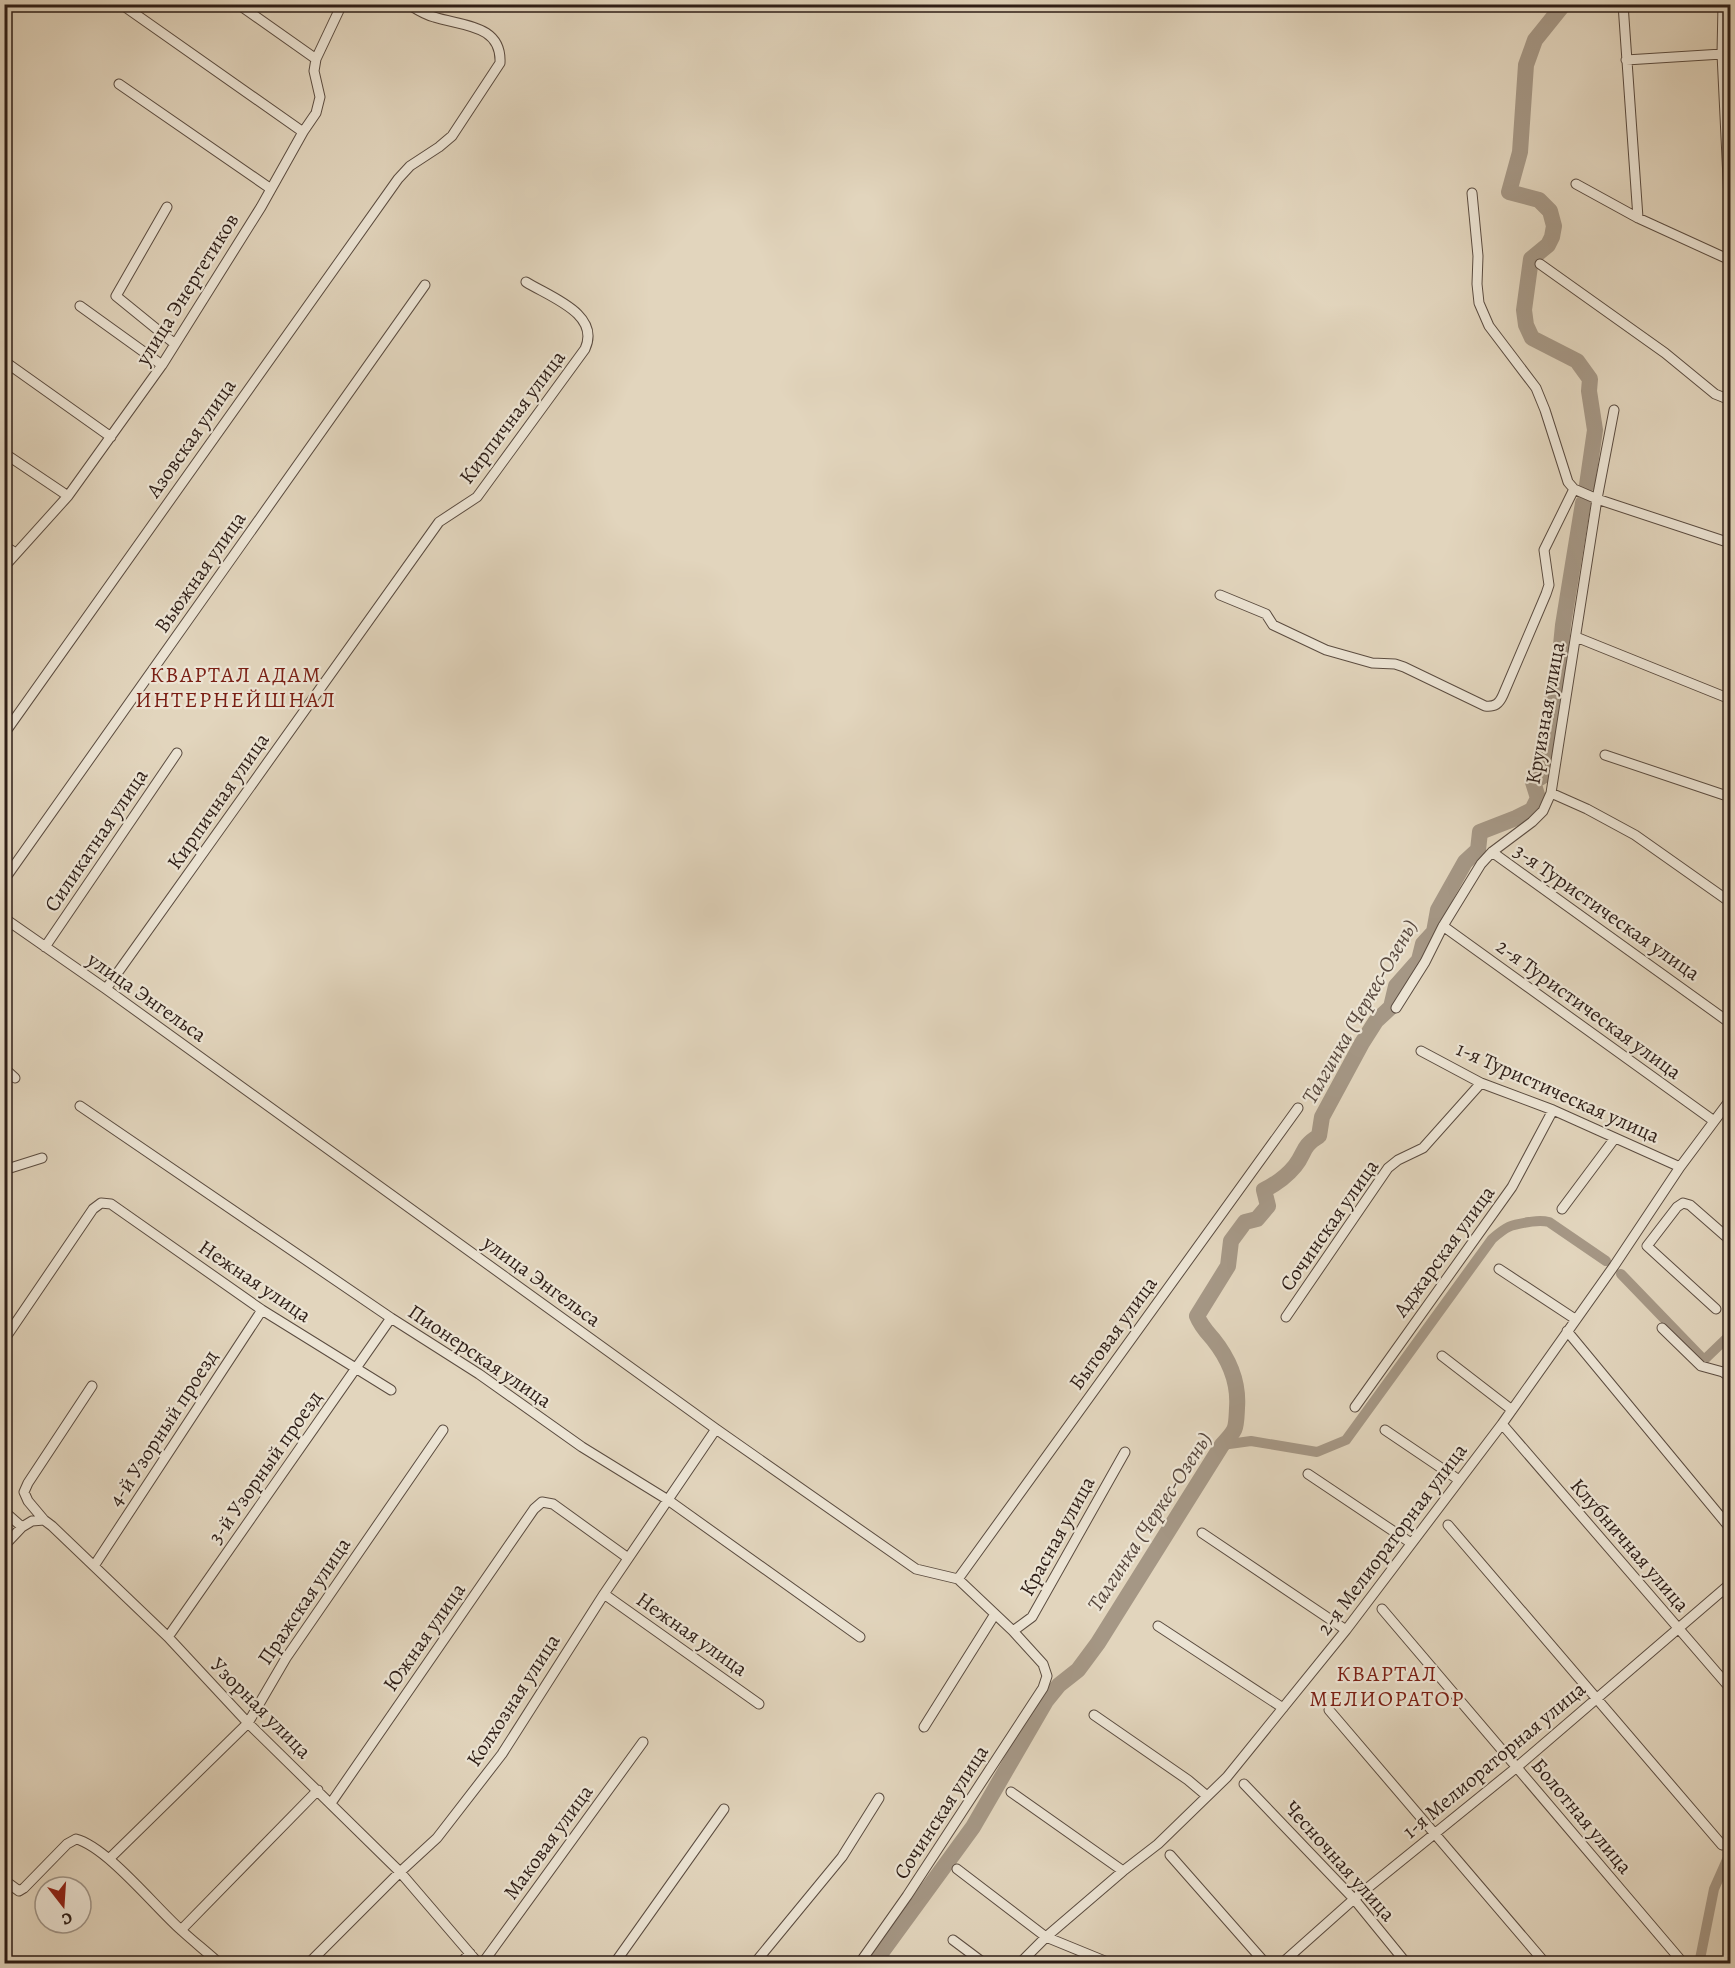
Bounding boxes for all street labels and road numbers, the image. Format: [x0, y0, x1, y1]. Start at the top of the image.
street label: улица Энергетиков [128, 208, 245, 371]
street label: Кирпичная улица [452, 344, 572, 490]
street label: Азовская улица [139, 373, 243, 504]
street label: Вьюжная улица [148, 506, 252, 638]
street label: Круизная улица [1519, 639, 1571, 787]
street label: Кирпичная улица [160, 727, 276, 875]
street label: Силикатная улица [38, 763, 154, 917]
street label: 3-я Туристическая улица [1508, 837, 1706, 987]
street label: 2-я Туристическая улица [1491, 932, 1688, 1086]
street label: улица Энгельса [81, 945, 212, 1049]
street label: 1-я Туристическая улица [1452, 1034, 1664, 1150]
street label: Сочинская улица [1273, 1153, 1385, 1297]
street label: Аджарская улица [1386, 1179, 1501, 1323]
street label: улица Энгельса [477, 1228, 607, 1333]
street label: Нежная улица [193, 1233, 317, 1329]
street label: Бытовая улица [1062, 1270, 1164, 1395]
street label: Пионерская улица [403, 1298, 558, 1415]
street label: 4-й Узорный проезд [102, 1344, 224, 1512]
street label: 3-й Узорный проезд [202, 1385, 328, 1549]
street label: 2-я Мелиораторная улица [1311, 1437, 1474, 1641]
street label: Красная улица [1013, 1471, 1102, 1601]
street label: Клубничная улица [1564, 1472, 1696, 1618]
street label: Пражская улица [251, 1531, 357, 1670]
street label: Южная улица [376, 1577, 472, 1697]
street label: Нежная улица [631, 1585, 754, 1683]
street label: Колхозная улица [460, 1628, 567, 1772]
street label: Узорная улица [204, 1651, 318, 1765]
street label: 1-я Мелиораторная улица [1397, 1675, 1592, 1845]
street label: Сочинская улица [887, 1739, 995, 1885]
street label: Болотная улица [1525, 1752, 1639, 1880]
street label: Маковая улица [497, 1779, 599, 1905]
street label: Чесночная улица [1278, 1795, 1402, 1928]

